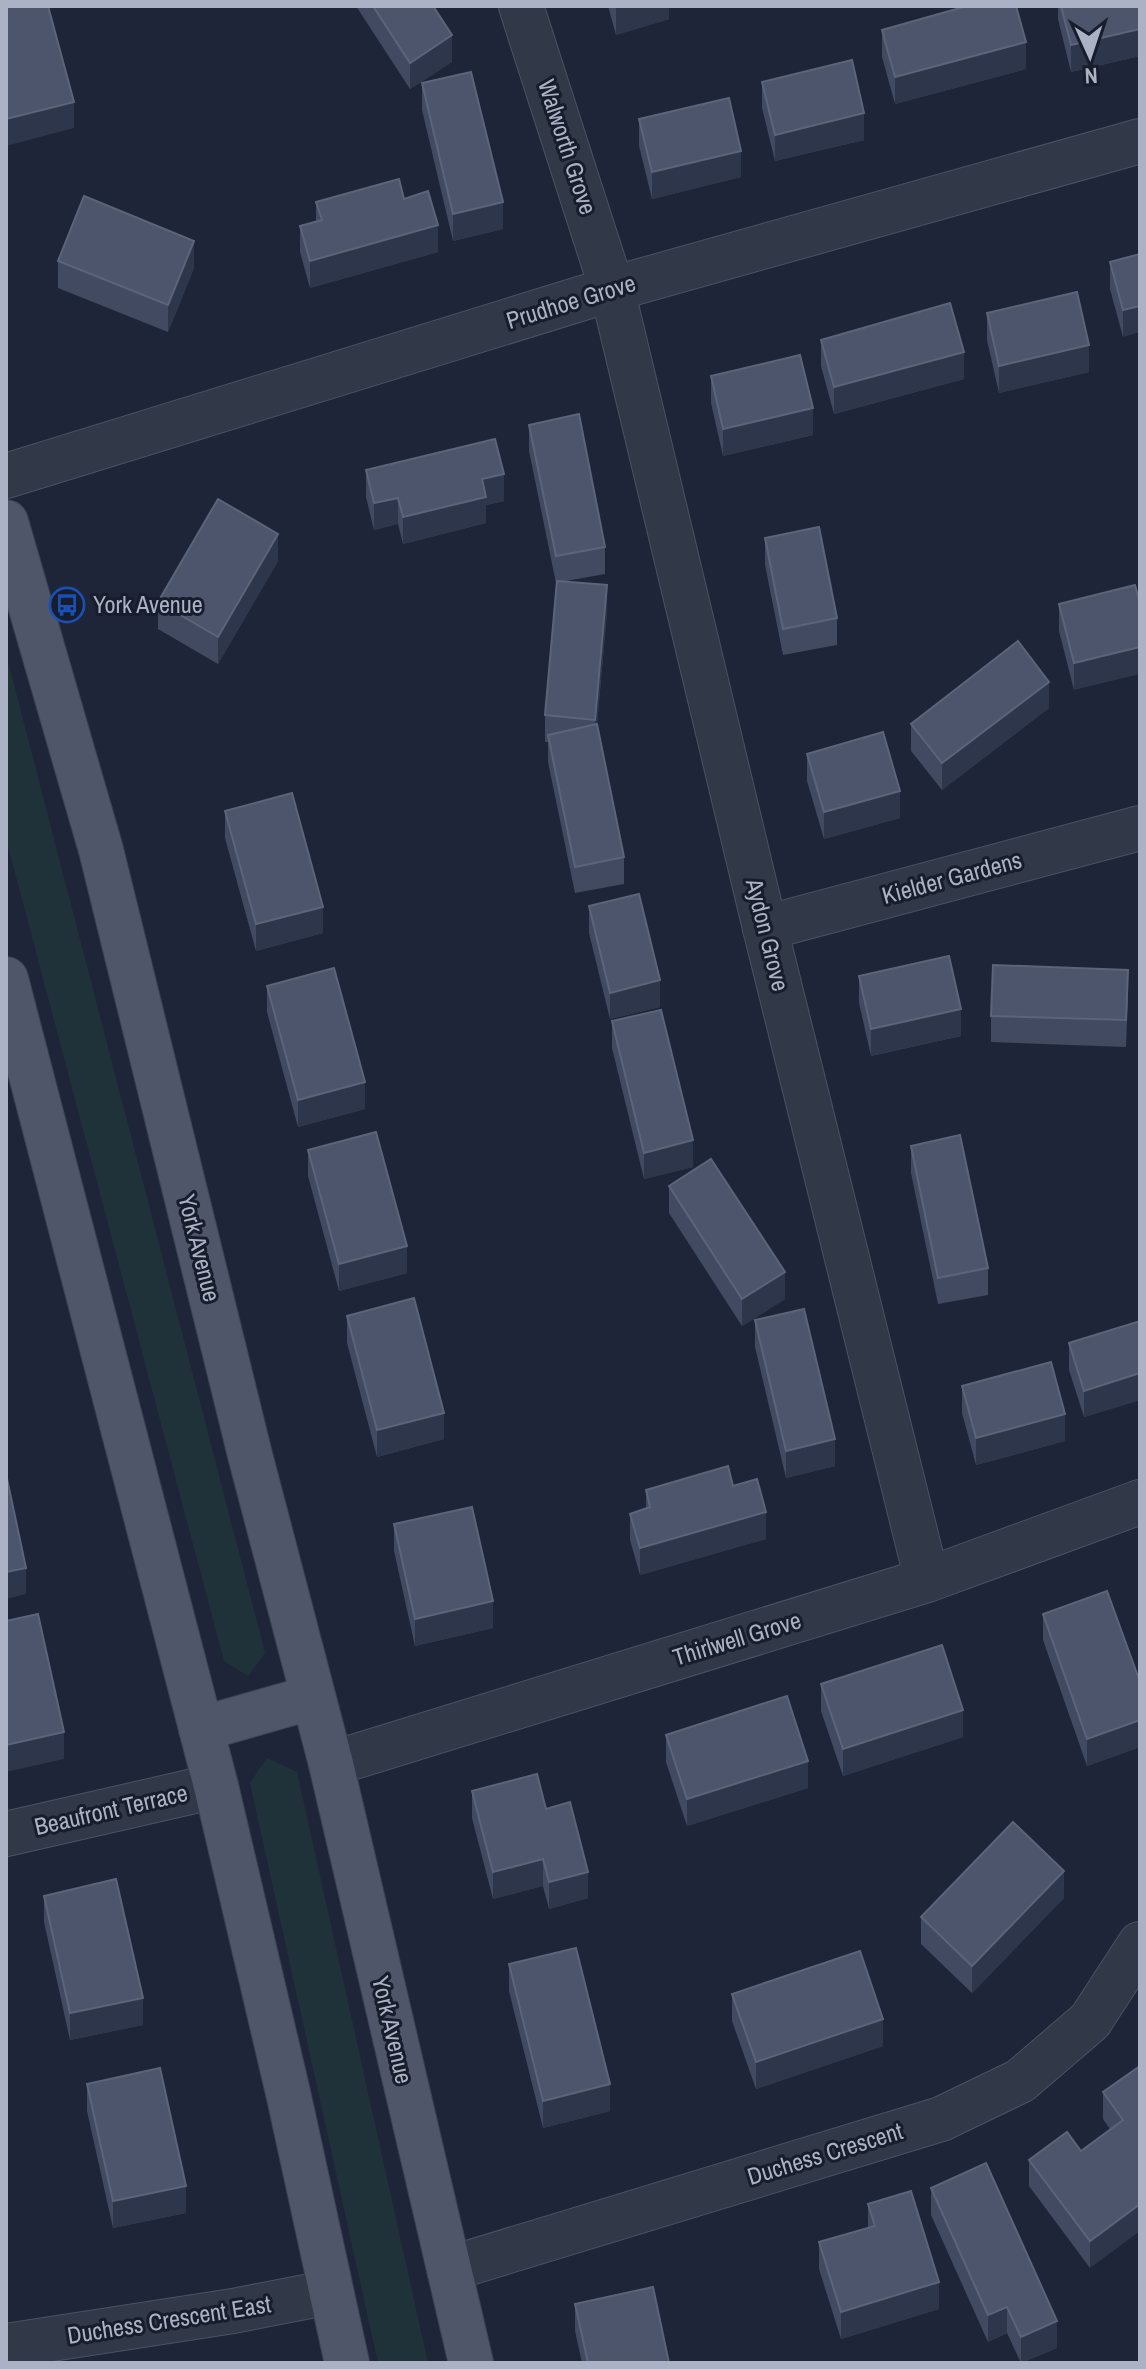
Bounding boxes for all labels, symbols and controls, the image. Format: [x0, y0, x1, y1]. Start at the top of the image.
north arrow [1050, 16, 1130, 96]
text: N [1084, 61, 1098, 91]
street label: Walworth Grove [531, 75, 605, 218]
street label: Prudhoe Grove [502, 266, 639, 336]
bus stop icon: York Avenue [48, 586, 86, 624]
place label: York Avenue [93, 588, 203, 620]
street label: Kielder Gardens [878, 843, 1025, 911]
street label: Aydon Grove [738, 874, 797, 994]
street label: York Avenue [171, 1191, 229, 1305]
street label: Thirlwell Grove [669, 1603, 805, 1673]
street label: Beaufront Terrace [31, 1776, 190, 1842]
street label: York Avenue [365, 1973, 421, 2087]
street label: Duchess Crescent [743, 2114, 907, 2192]
street label: Duchess Crescent East [65, 2287, 273, 2351]

